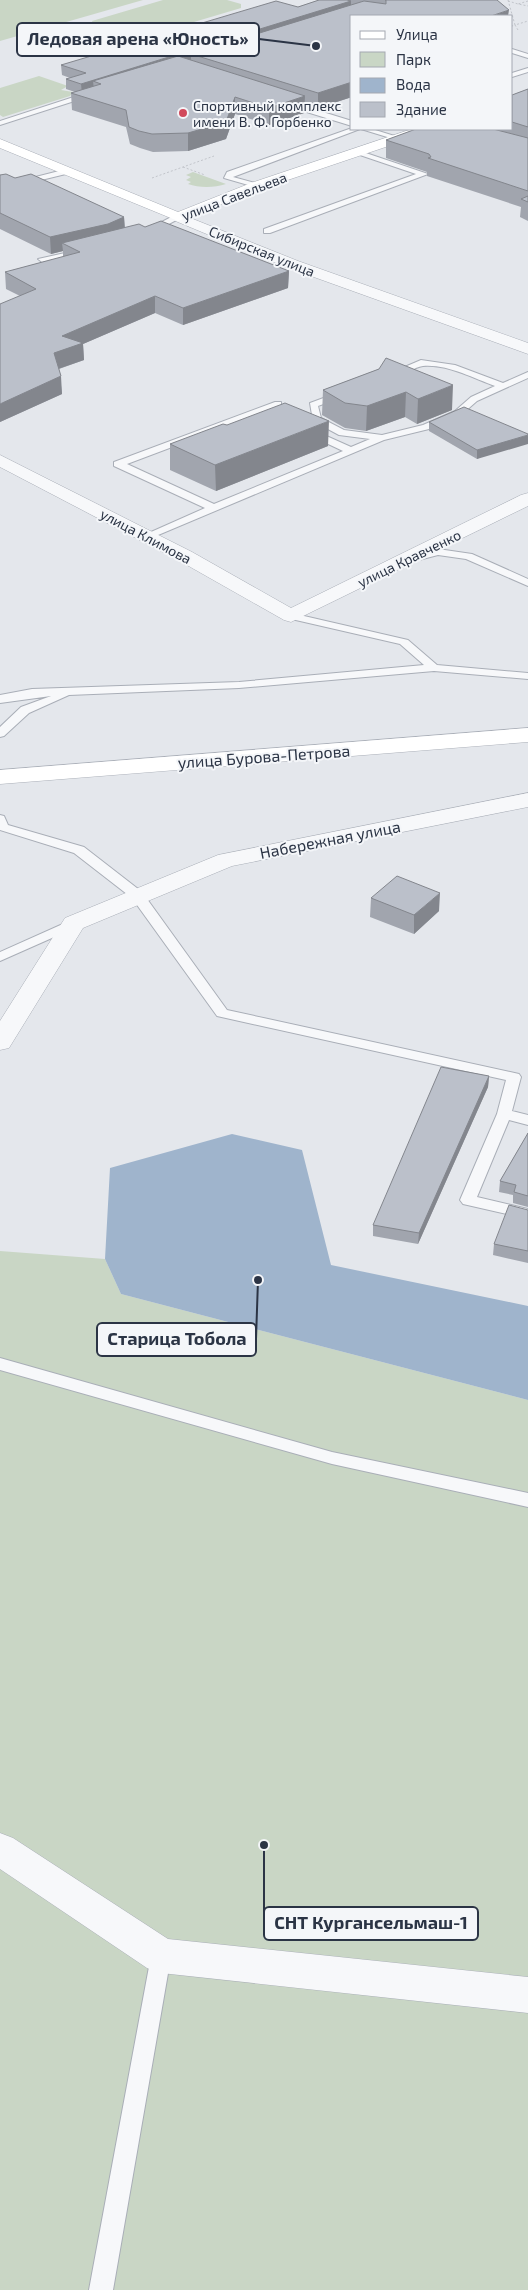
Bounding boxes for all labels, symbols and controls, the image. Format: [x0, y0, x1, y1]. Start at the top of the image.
legend [350, 15, 513, 130]
callout: Ледовая арена «Юность» [17, 23, 259, 56]
text: Улица [396, 25, 438, 43]
text: Ледовая арена «Юность» [27, 27, 249, 49]
text: Парк [396, 50, 431, 68]
text: Вода [396, 75, 431, 93]
place label: Спортивный комплекс имени В. Ф. Горбенко [193, 97, 341, 130]
text: Здание [396, 100, 447, 118]
marker: Спортивный комплекс имени В. Ф. Горбенко [177, 107, 189, 119]
street label: улица Савельева [179, 168, 289, 224]
street label: Сибирская улица [207, 222, 317, 280]
street label: улица Климова [98, 505, 194, 567]
street label: улица Кравченко [355, 526, 463, 590]
street label: улица Бурова-Петрова [177, 741, 351, 772]
street label: Набережная улица [258, 816, 402, 863]
callout: Старица Тобола [97, 1323, 256, 1356]
text: Старица Тобола [107, 1327, 247, 1349]
callout: СНТ Кургансельмаш-1 [264, 1907, 478, 1940]
text: СНТ Кургансельмаш-1 [274, 1911, 468, 1933]

